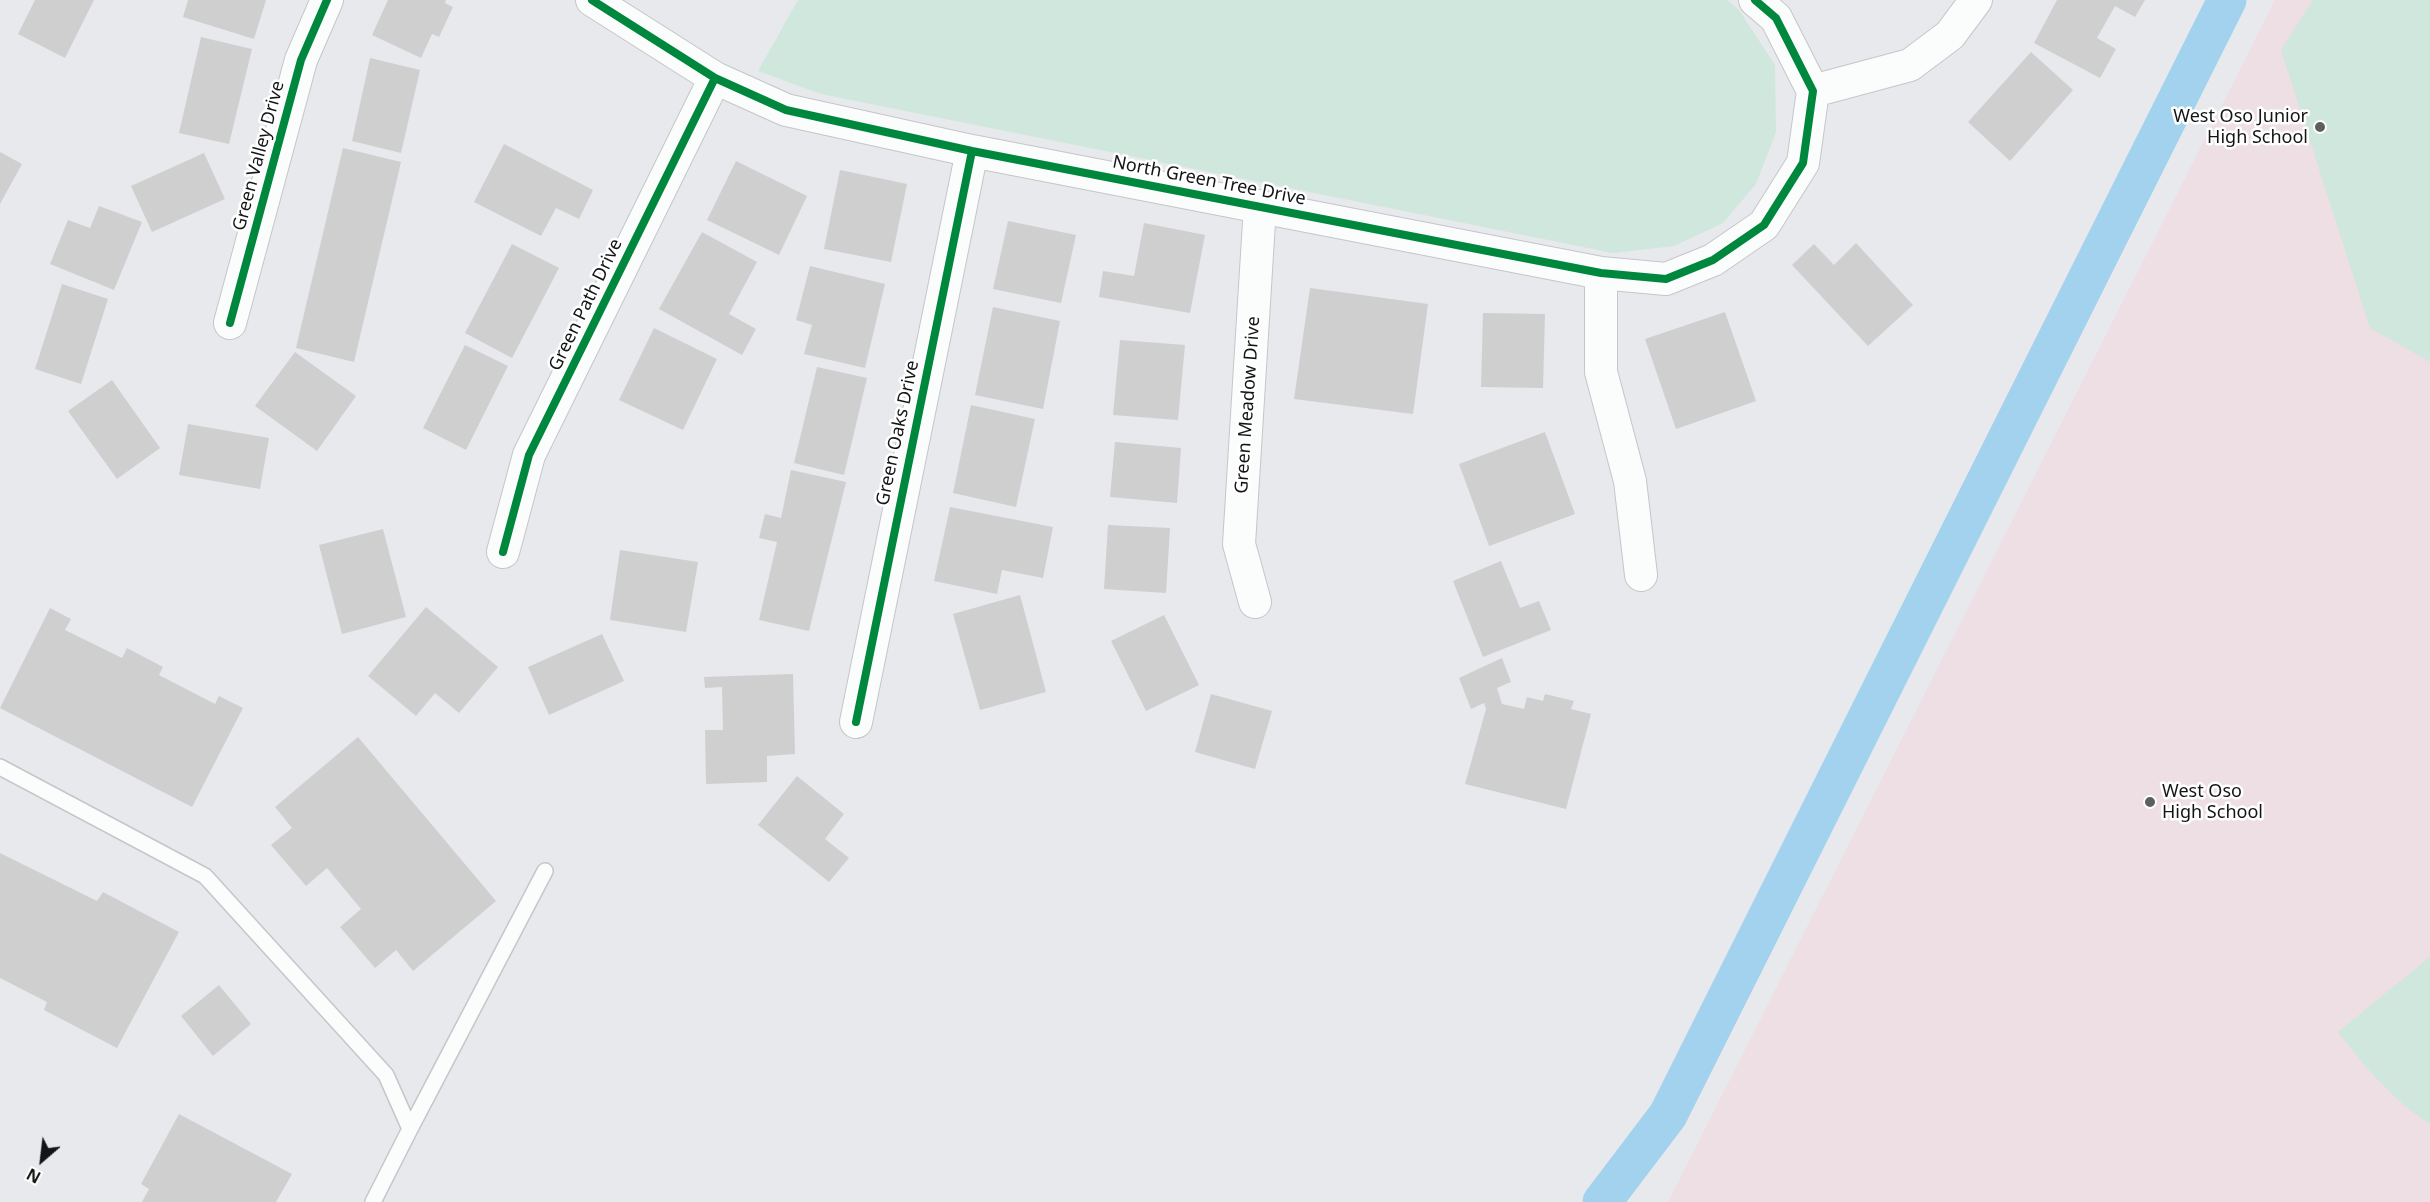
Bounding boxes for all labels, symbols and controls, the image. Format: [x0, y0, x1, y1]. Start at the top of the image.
street label: Green Valley Drive [229, 79, 289, 233]
place label: West Oso Junior High School [2173, 106, 2308, 148]
marker: West Oso Junior High School [2313, 120, 2327, 134]
street label: North Green Tree Drive [1111, 152, 1307, 210]
street label: Green Path Drive [545, 236, 627, 374]
street label: Green Meadow Drive [1231, 316, 1265, 494]
street label: Green Oaks Drive [872, 358, 924, 508]
place label: West Oso High School [2162, 781, 2263, 824]
marker: West Oso High School [2143, 795, 2157, 809]
north arrow [12, 1130, 72, 1190]
text: N [23, 1163, 44, 1189]

